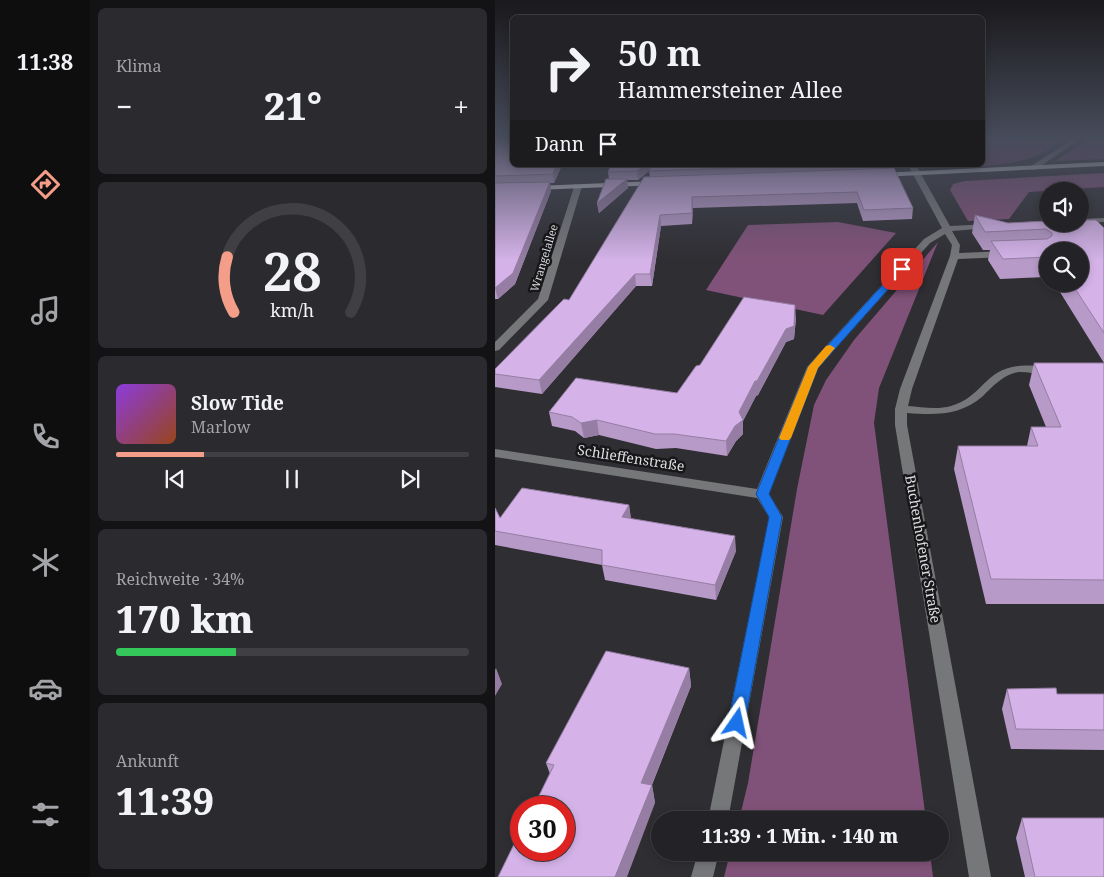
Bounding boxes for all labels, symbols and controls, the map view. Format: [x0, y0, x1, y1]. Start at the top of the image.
text: 50 m [618, 29, 701, 76]
icon: right [535, 35, 600, 100]
text: 11:38 [17, 46, 73, 76]
text: Klima [116, 55, 161, 77]
text: Hammersteiner Allee [618, 74, 843, 104]
text: 21° [264, 79, 322, 131]
text: − [116, 87, 132, 125]
text: + [453, 87, 469, 125]
icon: arrive [594, 130, 622, 158]
text: Dann [535, 131, 584, 157]
icon: directions [28, 167, 63, 202]
map controls [1039, 182, 1089, 292]
button: sound [1039, 182, 1089, 232]
street label: Wrangelallee [526, 222, 561, 293]
text: 28 [263, 235, 322, 306]
button: search [1039, 242, 1089, 292]
pin [881, 248, 923, 290]
icon: arrive [888, 255, 916, 283]
icon: music [28, 293, 63, 328]
text: km/h [271, 298, 314, 322]
text: Slow Tide [191, 390, 284, 416]
text: Marlow [191, 416, 251, 438]
icon: phone [28, 419, 63, 454]
street label: Schlieffenstraße [576, 440, 686, 475]
icon: previous [161, 465, 189, 493]
icon: pause [278, 465, 306, 493]
icon: next [396, 465, 424, 493]
street label: Buchenhofener Straße [901, 473, 946, 624]
icon: climate [28, 545, 63, 580]
text: Reichweite · 34% [116, 568, 244, 590]
text: 170 km [116, 592, 254, 644]
icon: car [28, 671, 63, 706]
position arrow [710, 696, 762, 748]
text: Ankunft [116, 750, 179, 772]
text: 11:39 [116, 774, 214, 826]
speed limit sign: 30 [510, 796, 575, 861]
icon: filters [28, 797, 63, 832]
text: 11:39 · 1 Min. · 140 m [702, 823, 898, 849]

